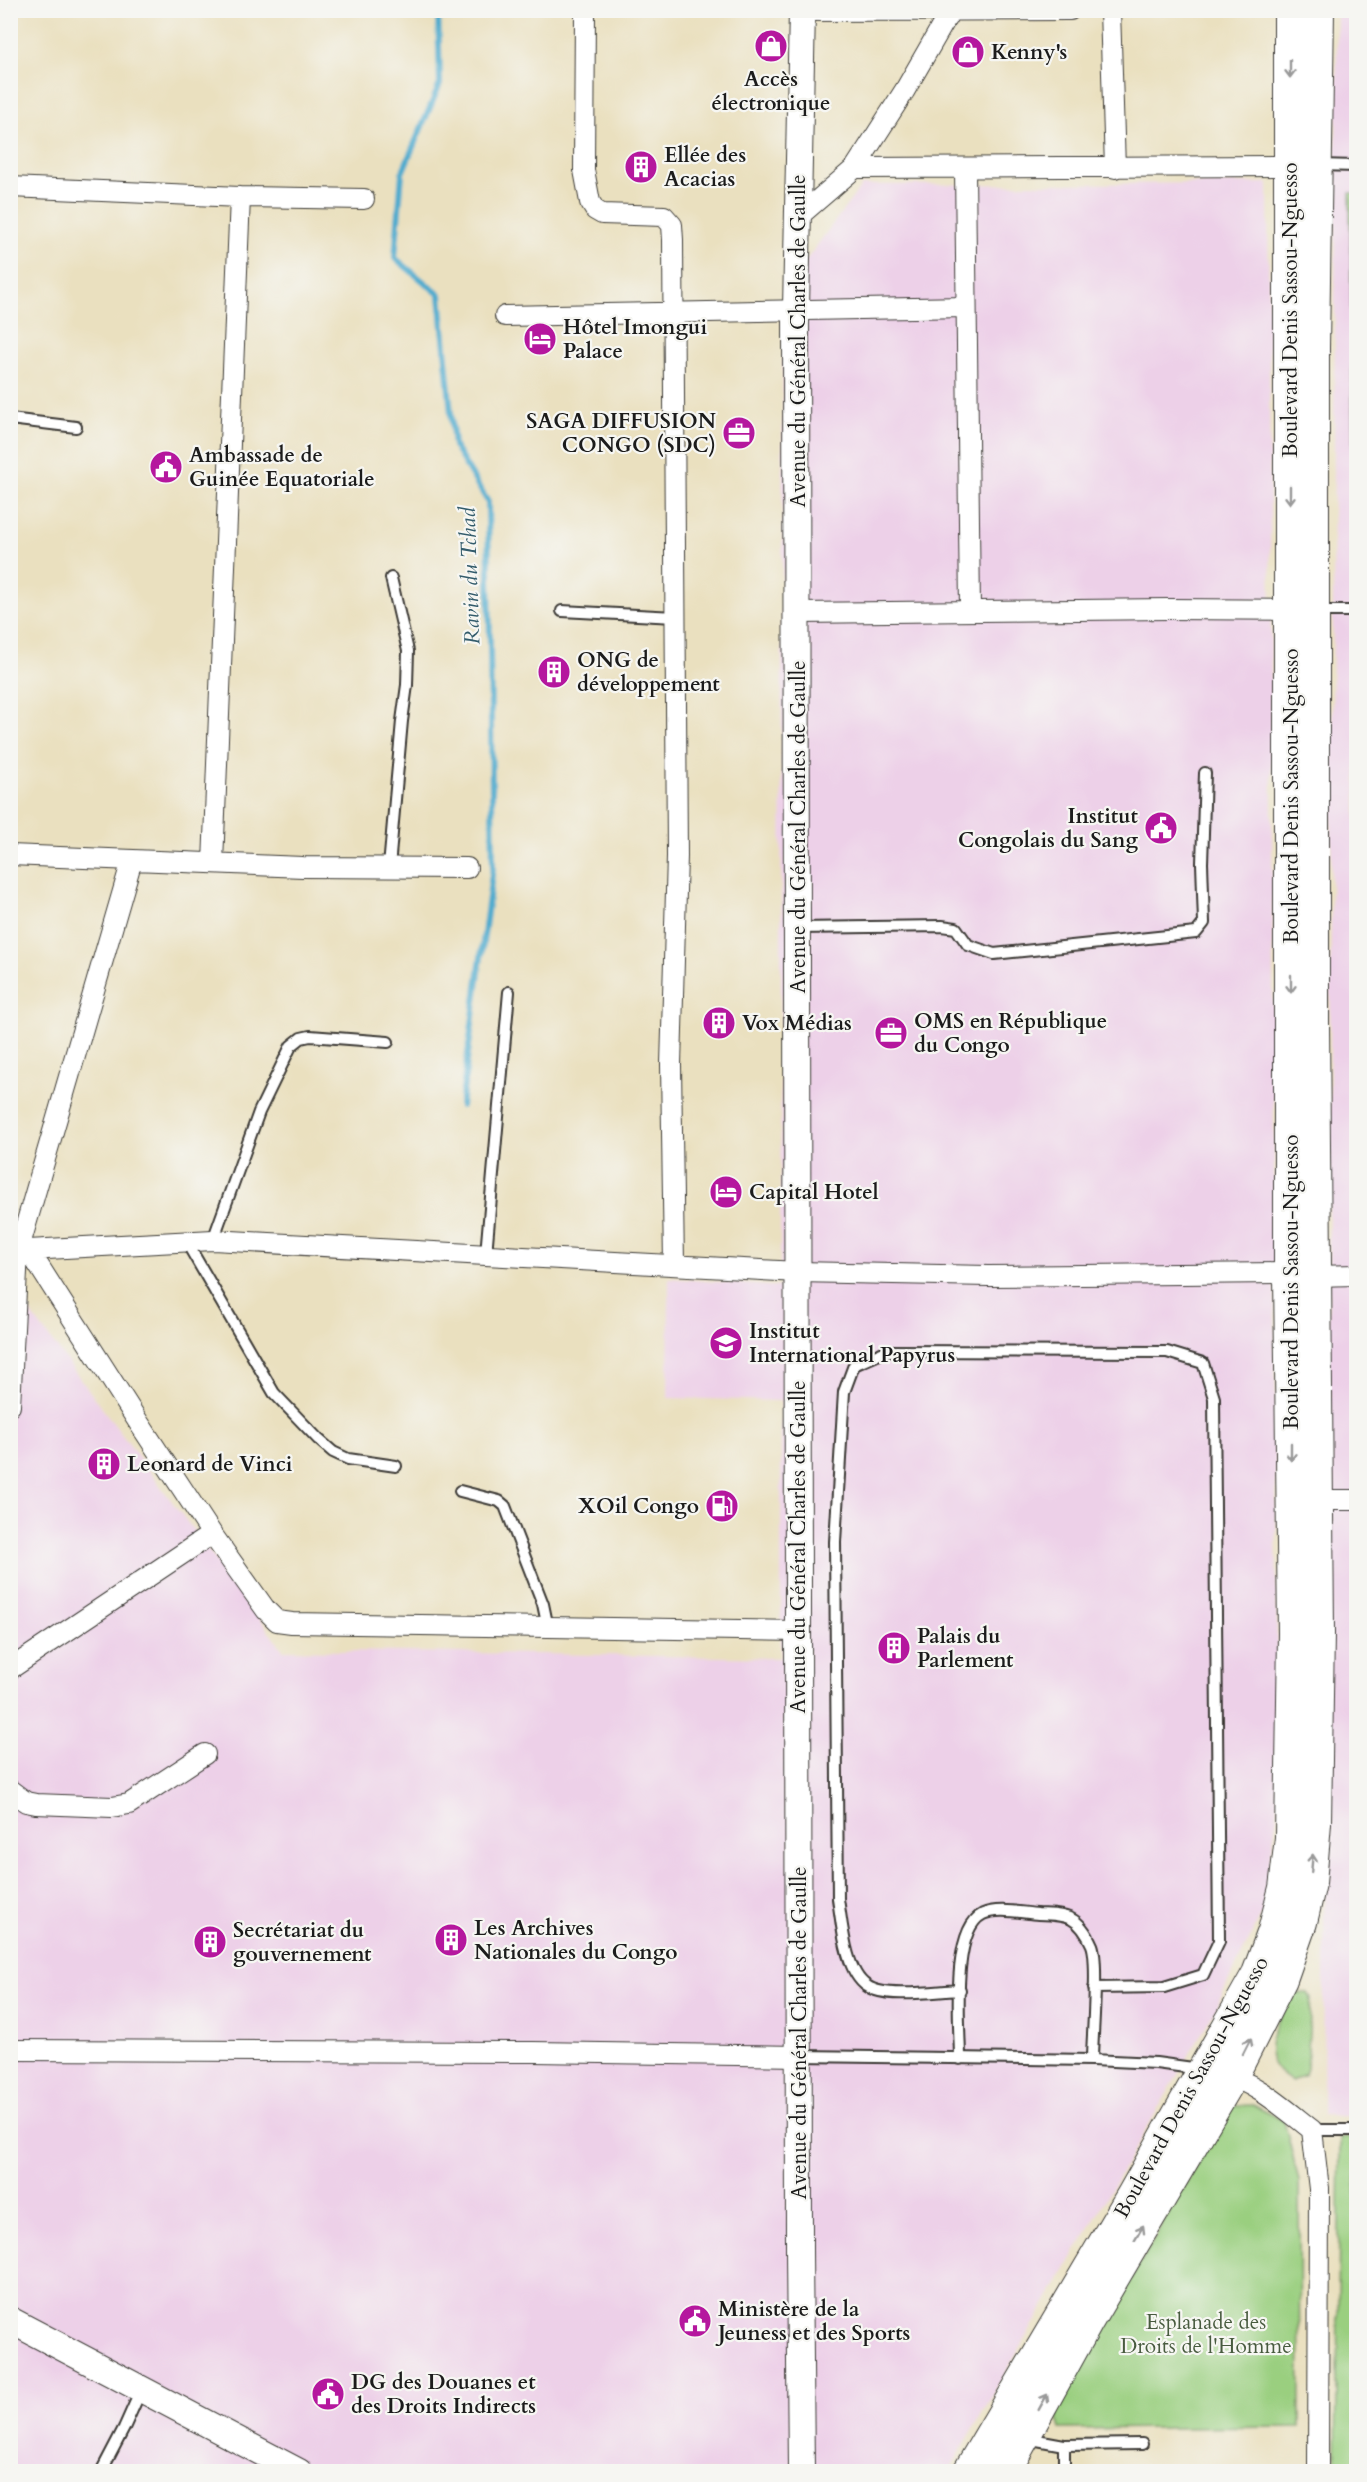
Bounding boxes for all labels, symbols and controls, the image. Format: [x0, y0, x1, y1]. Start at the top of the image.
shop icon: Accès électronique [753, 28, 789, 64]
shop icon: Kenny's [950, 34, 986, 70]
place label: Kenny's [991, 38, 1067, 67]
one-way arrow [1284, 58, 1296, 78]
place label: Accès électronique [712, 65, 830, 118]
place label: Ellée des Acacias [664, 141, 746, 194]
building icon: Ellée des Acacias [623, 149, 659, 185]
street label: Boulevard Denis Sassou-Nguesso [1276, 162, 1305, 458]
street label: Avenue du Général Charles de Gaulle [784, 174, 813, 508]
place label: Hôtel Imongui Palace [563, 313, 707, 366]
hotel icon: Hôtel Imongui Palace [522, 321, 558, 357]
place label: SAGA DIFFUSION CONGO (SDC) [526, 407, 716, 460]
office icon: SAGA DIFFUSION CONGO (SDC) [721, 415, 757, 451]
place label: Ambassade de Guinée Equatoriale [189, 441, 375, 494]
public building icon: Ambassade de Guinée Equatoriale [148, 449, 184, 485]
one-way arrow [1284, 484, 1296, 504]
water label: Ravin du Tchad [453, 505, 487, 645]
place label: ONG de développement [577, 646, 720, 699]
street label: Boulevard Denis Sassou-Nguesso [1277, 648, 1306, 944]
building icon: ONG de développement [536, 654, 572, 690]
street label: Avenue du Général Charles de Gaulle [784, 660, 813, 994]
place label: Institut Congolais du Sang [958, 802, 1139, 855]
public building icon: Institut Congolais du Sang [1143, 810, 1179, 846]
one-way arrow [1285, 973, 1297, 993]
building icon: Vox Médias [701, 1005, 737, 1041]
place label: OMS en République du Congo [914, 1007, 1107, 1060]
place label: Vox Médias [742, 1009, 852, 1038]
office icon: OMS en République du Congo [873, 1015, 909, 1051]
street label: Boulevard Denis Sassou-Nguesso [1277, 1134, 1306, 1430]
hotel icon: Capital Hotel [708, 1174, 744, 1210]
place label: Capital Hotel [749, 1178, 879, 1207]
place label: Institut International Papyrus [749, 1317, 955, 1370]
school or university icon: Institut International Papyrus [708, 1325, 744, 1361]
street label: Avenue du Général Charles de Gaulle [784, 1380, 813, 1714]
one-way arrow [1285, 1441, 1297, 1461]
building icon: Leonard de Vinci [86, 1446, 122, 1482]
place label: Leonard de Vinci [127, 1450, 293, 1479]
fuel station icon: XOil Congo [704, 1488, 740, 1524]
place label: XOil Congo [578, 1492, 699, 1521]
place label: Palais du Parlement [917, 1622, 1014, 1675]
building icon: Palais du Parlement [876, 1630, 912, 1666]
one-way arrow [1307, 1854, 1318, 1874]
street label: Avenue du Général Charles de Gaulle [785, 1866, 814, 2200]
place label: Les Archives Nationales du Congo [474, 1914, 678, 1967]
place label: Secrétariat du gouvernement [233, 1916, 372, 1969]
building icon: Les Archives Nationales du Congo [433, 1922, 469, 1958]
building icon: Secrétariat du gouvernement [192, 1924, 228, 1960]
street label: Boulevard Denis Sassou-Nguesso [1107, 1951, 1276, 2223]
one-way arrow [1242, 2037, 1253, 2055]
one-way arrow [1134, 2225, 1146, 2242]
place label: Ministère de la Jeuness et des Sports [715, 2295, 910, 2348]
public building icon: Ministère de la Jeuness et des Sports [677, 2303, 713, 2339]
park label: Esplanade des Droits de l'Homme [1120, 2308, 1292, 2361]
place label: DG des Douanes et des Droits Indirects [351, 2368, 536, 2421]
public building icon: DG des Douanes et des Droits Indirects [310, 2376, 346, 2412]
one-way arrow [1038, 2394, 1049, 2412]

